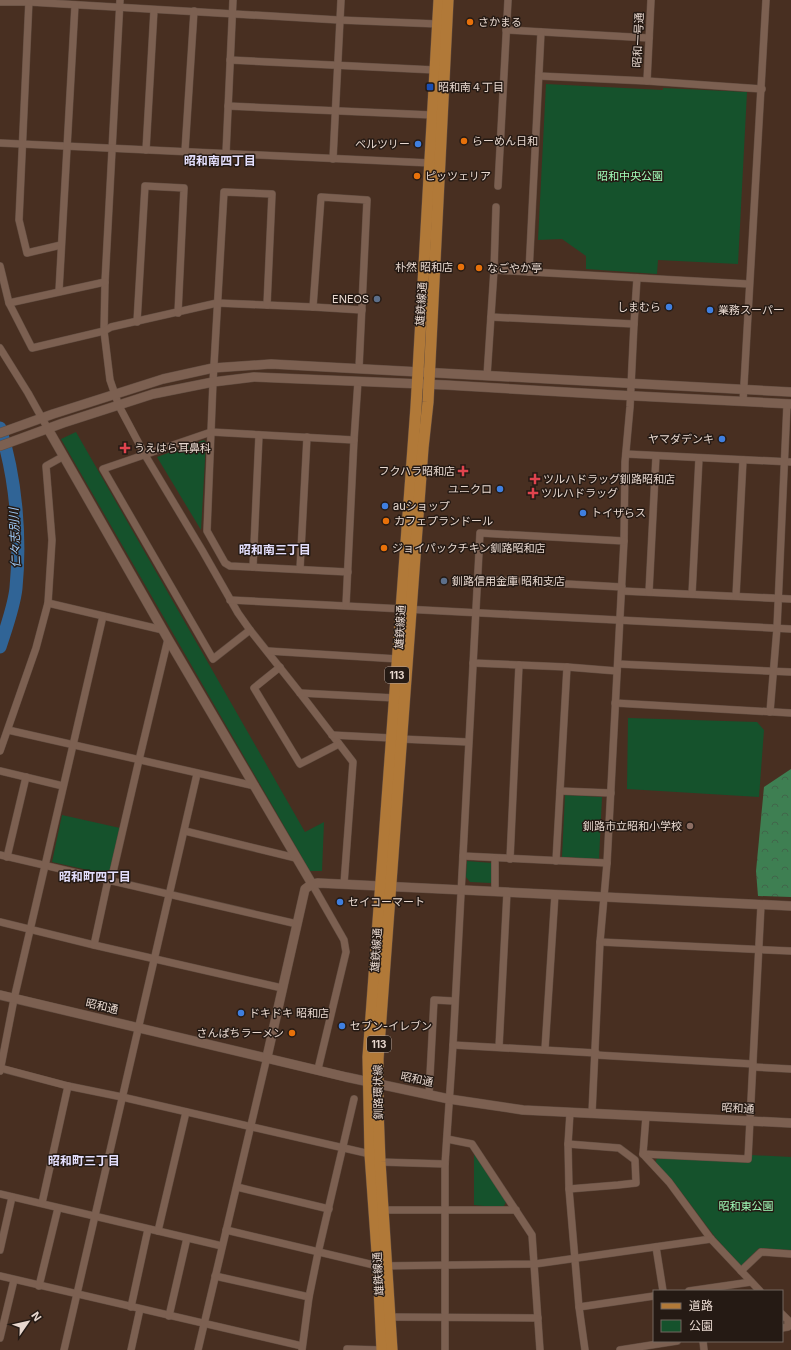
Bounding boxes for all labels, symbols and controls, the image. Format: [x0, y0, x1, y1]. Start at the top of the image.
street label: 昭和一号通 [630, 12, 646, 68]
place label: さかまる [478, 15, 522, 29]
marker: さかまる [465, 17, 475, 27]
place label: 昭和南４丁目 [438, 80, 504, 94]
marker: 昭和南４丁目 [425, 82, 435, 92]
place label: らーめん日和 [472, 134, 538, 148]
marker: らーめん日和 [459, 136, 469, 146]
place label: ベルツリー [355, 137, 410, 151]
marker: ベルツリー [413, 139, 423, 149]
district label: 昭和南四丁目 [184, 153, 256, 168]
place label: ピッツェリア [425, 169, 491, 183]
park label: 昭和中央公園 [597, 169, 663, 183]
marker: ピッツェリア [412, 171, 422, 181]
place label: 朴然 昭和店 [395, 260, 453, 274]
place label: なごやか亭 [487, 261, 542, 275]
marker: 朴然 昭和店 [456, 262, 466, 272]
marker: なごやか亭 [474, 263, 484, 273]
street label: 雄鉄線通 [412, 282, 430, 326]
place label: ENEOS [332, 292, 369, 306]
marker: ENEOS [372, 294, 382, 304]
place label: しまむら [617, 300, 661, 314]
marker: しまむら [664, 302, 674, 312]
place label: 業務スーパー [718, 303, 784, 317]
marker: 業務スーパー [705, 305, 715, 315]
place label: ヤマダデンキ [648, 432, 714, 446]
marker: ヤマダデンキ [717, 434, 727, 444]
place label: うえはら耳鼻科 [134, 441, 211, 455]
marker: うえはら耳鼻科 [119, 442, 131, 454]
place label: フクハラ昭和店 [379, 464, 455, 478]
marker: フクハラ昭和店 [458, 466, 468, 476]
place label: ツルハドラッグ釧路昭和店 [543, 472, 675, 486]
marker: ツルハドラッグ釧路昭和店 [530, 474, 540, 484]
place label: ユニクロ [448, 482, 492, 496]
marker: ユニクロ [495, 484, 505, 494]
place label: ツルハドラッグ [541, 486, 618, 500]
marker: ツルハドラッグ [528, 488, 538, 498]
place label: auショップ [393, 499, 450, 513]
marker: auショップ [380, 501, 390, 511]
water label: 仁々志別川 [6, 506, 23, 568]
place label: トイザらス [591, 506, 646, 520]
marker: トイザらス [578, 508, 588, 518]
place label: カフェプランドール [394, 514, 493, 528]
marker: カフェプランドール [381, 516, 391, 526]
place label: ジョイパックチキン釧路昭和店 [392, 541, 545, 555]
district label: 昭和南三丁目 [239, 542, 311, 557]
marker: ジョイパックチキン釧路昭和店 [379, 543, 389, 553]
place label: 釧路信用金庫 昭和支店 [452, 574, 565, 588]
marker: 釧路信用金庫 昭和支店 [439, 576, 449, 586]
street label: 雄鉄線通 [392, 605, 408, 649]
road number: 113 [385, 667, 409, 683]
place label: 釧路市立昭和小学校 [583, 819, 682, 833]
marker: 釧路市立昭和小学校 [685, 821, 695, 831]
district label: 昭和町四丁目 [59, 869, 131, 884]
place label: セイコーマート [348, 895, 425, 909]
marker: セイコーマート [335, 897, 345, 907]
street label: 雄鉄線通 [367, 928, 385, 972]
street label: 昭和通 [84, 995, 120, 1017]
place label: ドキドキ 昭和店 [249, 1006, 329, 1020]
marker: ドキドキ 昭和店 [236, 1008, 246, 1018]
place label: セブン-イレブン [350, 1019, 432, 1033]
marker: セブン-イレブン [337, 1021, 347, 1031]
place label: さんぱちラーメン [196, 1026, 284, 1040]
marker: さんぱちラーメン [287, 1028, 297, 1038]
road number: 113 [367, 1036, 391, 1052]
street label: 釧路環状線 [371, 1064, 385, 1120]
street label: 昭和通 [399, 1069, 435, 1089]
street label: 昭和通 [721, 1100, 755, 1116]
district label: 昭和町三丁目 [48, 1153, 120, 1168]
park label: 昭和東公園 [719, 1199, 774, 1213]
street label: 雄鉄線通 [370, 1252, 386, 1296]
legend [653, 1290, 783, 1342]
text: 道路 [689, 1298, 713, 1313]
north arrow [8, 1302, 48, 1342]
text: N [28, 1309, 44, 1324]
text: 公園 [689, 1318, 713, 1333]

